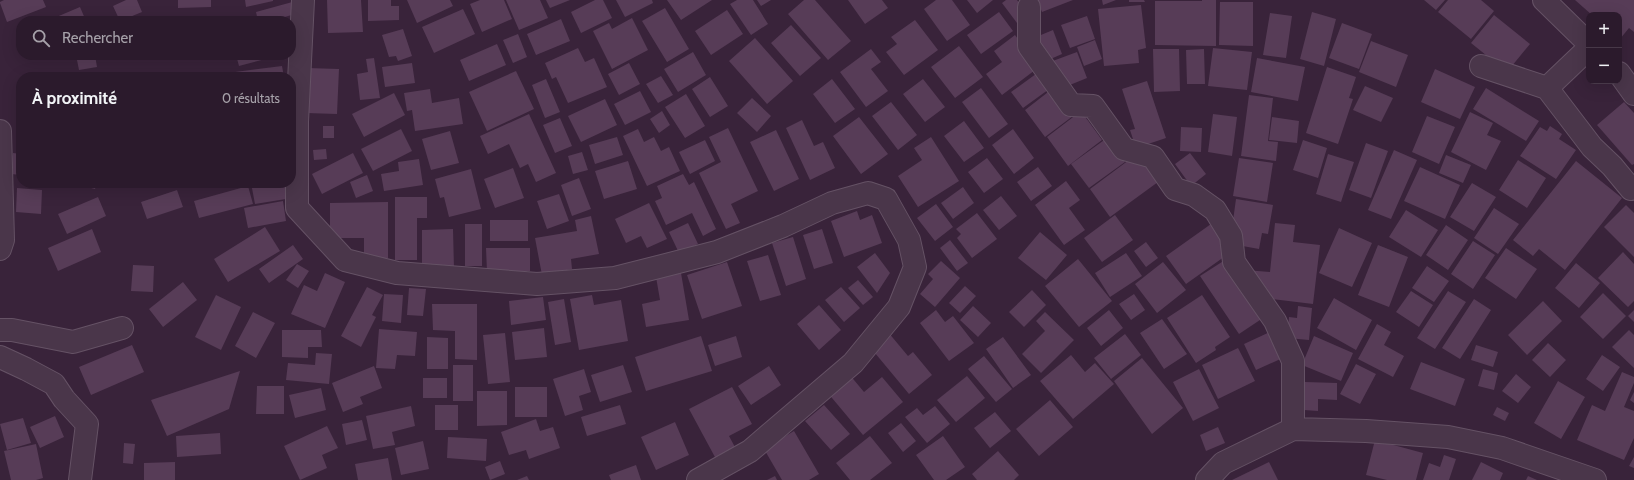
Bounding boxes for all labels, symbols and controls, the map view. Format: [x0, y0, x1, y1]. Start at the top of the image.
map controls [1586, 12, 1622, 84]
button: + [1586, 12, 1622, 48]
search box [16, 16, 296, 60]
icon: search [30, 27, 52, 49]
text: Rechercher [62, 29, 133, 47]
button: − [1586, 48, 1622, 84]
text: À proximité [32, 88, 117, 108]
text: 0 résultats [222, 90, 280, 106]

